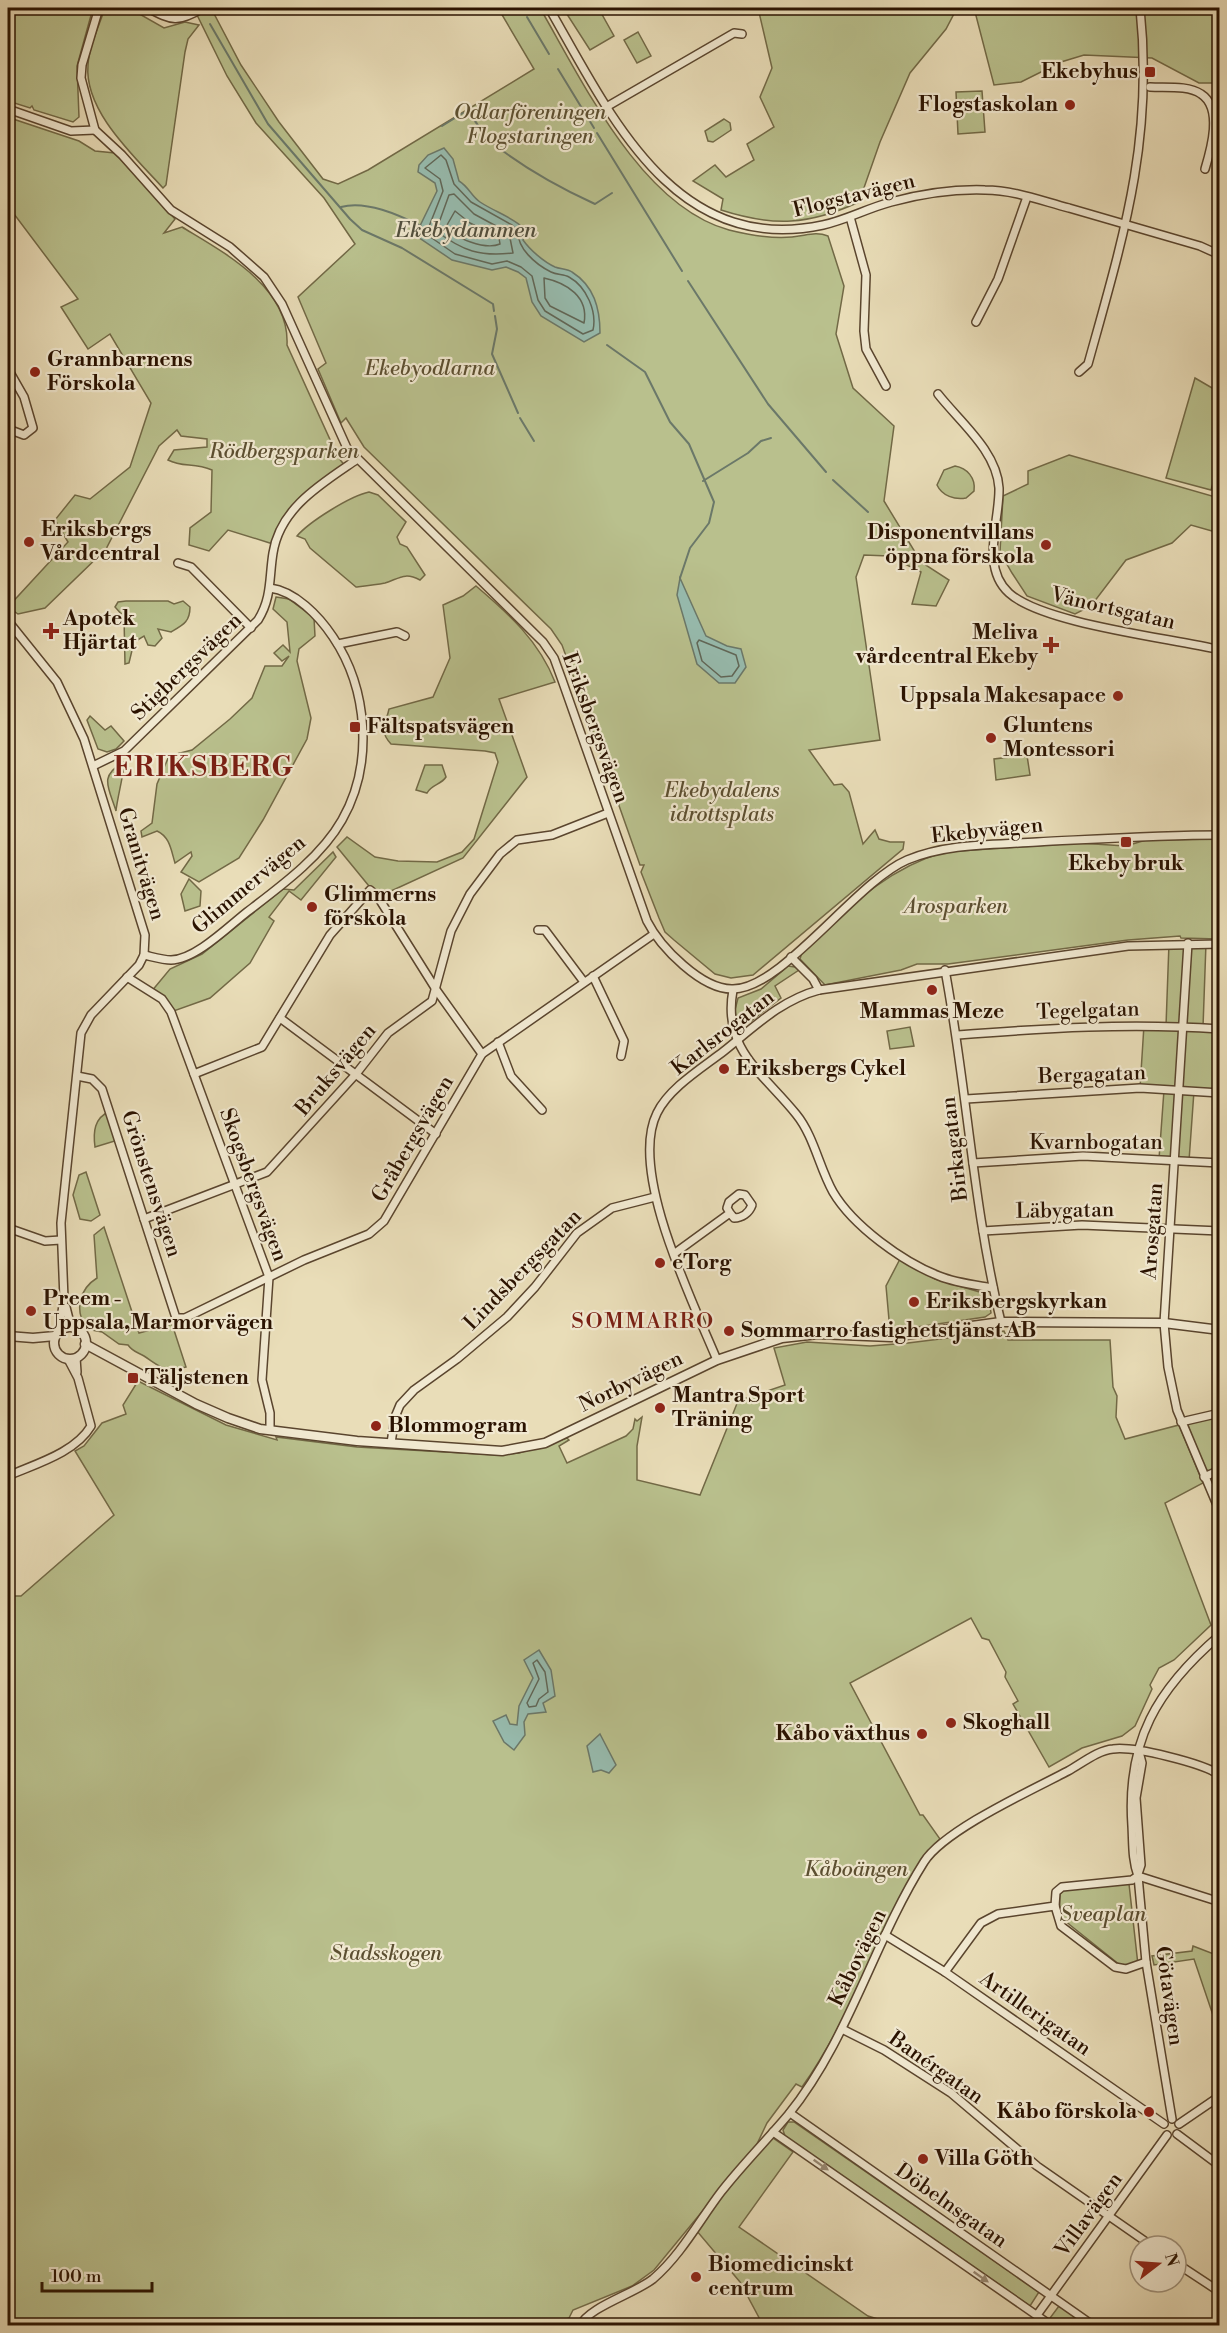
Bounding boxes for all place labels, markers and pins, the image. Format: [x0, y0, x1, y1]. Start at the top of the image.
place label: Ekebyhus [1041, 59, 1138, 85]
marker: Ekebyhus [1143, 65, 1157, 79]
place label: Flogstaskolan [918, 92, 1058, 118]
marker: Flogstaskolan [1063, 98, 1077, 112]
place label: Grannbarnens Förskola [47, 347, 193, 397]
marker: Grannbarnens Förskola [28, 365, 42, 379]
place label: Eriksbergs Vårdcentral [40, 517, 160, 567]
place label: Disponentvillans öppna förskola [867, 520, 1035, 570]
marker: Eriksbergs Vårdcentral [22, 535, 36, 549]
marker: Disponentvillans öppna förskola [1039, 538, 1053, 552]
place label: Apotek Hjärtat [62, 606, 137, 656]
place label: Meliva vårdcentral Ekeby [855, 620, 1039, 670]
marker: Apotek Hjärtat [44, 624, 58, 638]
marker: Meliva vårdcentral Ekeby [1042, 636, 1060, 654]
place label: Uppsala Makesapace [900, 683, 1106, 709]
marker: Uppsala Makesapace [1111, 689, 1125, 703]
place label: Gluntens Montessori [1003, 713, 1115, 763]
place label: Fältspatsvägen [367, 714, 514, 740]
marker: Fältspatsvägen [348, 720, 362, 734]
marker: Gluntens Montessori [984, 731, 998, 745]
marker: Ekeby bruk [1119, 835, 1133, 849]
place label: Ekeby bruk [1068, 851, 1185, 877]
place label: Glimmerns förskola [324, 882, 436, 932]
marker: Glimmerns förskola [305, 900, 319, 914]
marker: Mammas Meze [925, 983, 939, 997]
place label: Mammas Meze [860, 999, 1004, 1025]
place label: Eriksbergs Cykel [736, 1056, 906, 1082]
marker: Eriksbergs Cykel [717, 1062, 731, 1076]
place label: eTorg [672, 1250, 732, 1276]
marker: eTorg [653, 1256, 667, 1270]
place label: Preem - Uppsala,Marmorvägen [43, 1286, 273, 1336]
place label: Eriksbergskyrkan [926, 1289, 1107, 1315]
marker: Eriksbergskyrkan [907, 1295, 921, 1309]
marker: Preem - Uppsala,Marmorvägen [24, 1304, 38, 1318]
place label: Sommarro fastighetstjänst AB [741, 1318, 1036, 1344]
marker: Sommarro fastighetstjänst AB [722, 1324, 736, 1338]
place label: Täljstenen [145, 1365, 249, 1391]
marker: Täljstenen [126, 1371, 140, 1385]
place label: Mantra Sport Träning [672, 1383, 805, 1433]
marker: Mantra Sport Träning [653, 1401, 667, 1415]
place label: Blommogram [388, 1413, 527, 1439]
marker: Blommogram [369, 1419, 383, 1433]
place label: Skoghall [963, 1710, 1050, 1736]
marker: Skoghall [944, 1716, 958, 1730]
place label: Kåbo växthus [775, 1721, 910, 1747]
marker: Kåbo växthus [915, 1727, 929, 1741]
place label: Kåbo förskola [997, 2099, 1138, 2125]
marker: Kåbo förskola [1142, 2105, 1156, 2119]
place label: Villa Göth [934, 2146, 1033, 2172]
marker: Villa Göth [916, 2152, 930, 2166]
place label: Biomedicinskt centrum [708, 2252, 854, 2302]
marker: Biomedicinskt centrum [689, 2270, 703, 2284]

